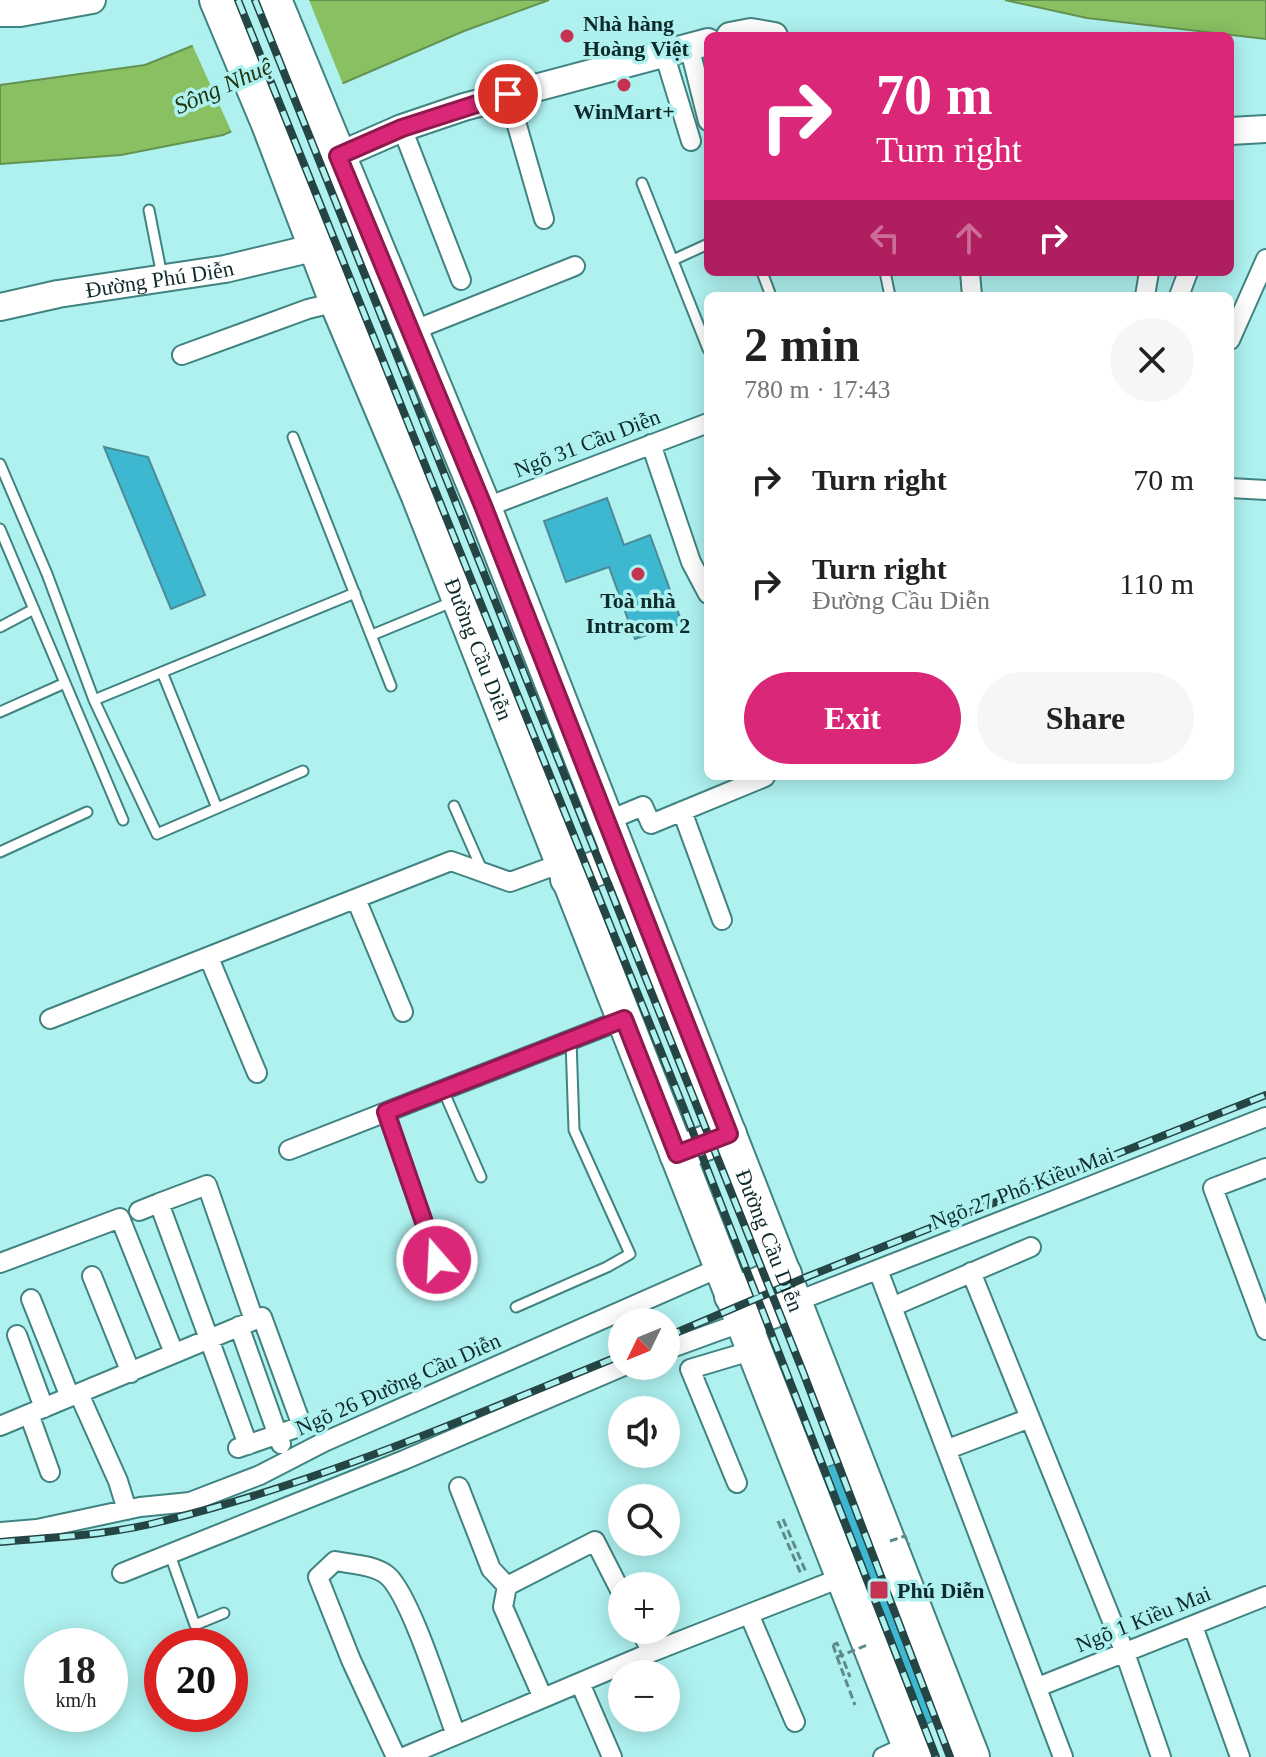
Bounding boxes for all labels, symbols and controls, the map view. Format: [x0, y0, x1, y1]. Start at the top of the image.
place label: Nhà hàng Hoàng Việt [583, 11, 689, 61]
marker: Nhà hàng Hoàng Việt [558, 27, 576, 45]
water label: Sông Nhuệ [170, 53, 276, 119]
pin [474, 60, 542, 128]
icon: right [744, 64, 848, 168]
text: 70 m [876, 64, 993, 126]
icon: arrive [486, 72, 530, 116]
marker: WinMart+ [615, 76, 633, 94]
place label: WinMart+ [573, 99, 675, 124]
text: Turn right [876, 130, 1022, 170]
icon: left [863, 216, 907, 260]
icon: ahead [947, 216, 991, 260]
icon: right [1031, 216, 1075, 260]
street label: Đường Phú Diễn [84, 255, 236, 302]
text: 2 min [744, 318, 860, 371]
button: close [1110, 318, 1194, 402]
text: 780 m · 17:43 [744, 375, 891, 404]
street label: Ngõ 31 Cầu Diễn [510, 404, 664, 482]
icon: right [744, 458, 788, 502]
text: Turn right [812, 463, 947, 496]
text: 70 m [1133, 463, 1194, 496]
text: Turn right [812, 552, 947, 585]
icon: right [744, 562, 788, 606]
marker: Toà nhà Intracom 2 [629, 565, 647, 583]
text: 110 m [1119, 567, 1194, 600]
street label: Đường Cầu Diễn [440, 574, 518, 724]
text: Đường Cầu Diễn [812, 586, 990, 615]
place label: Toà nhà Intracom 2 [586, 588, 690, 638]
button: Exit [744, 672, 961, 764]
button: Share [977, 672, 1194, 764]
street label: Ngõ 27 Phố Kiều Mai [927, 1142, 1117, 1234]
street label: Đường Cầu Diễn [731, 1166, 809, 1315]
position arrow [395, 1218, 479, 1302]
north arrow [608, 1308, 680, 1380]
map controls [608, 1308, 680, 1732]
street label: Ngõ 26 Đường Cầu Diễn [292, 1328, 504, 1440]
button: sound [608, 1396, 680, 1468]
button: search [608, 1484, 680, 1556]
button: + [608, 1572, 680, 1644]
place label: Phú Diễn [897, 1578, 984, 1603]
marker: Phú Diễn [868, 1579, 890, 1601]
street label: Ngõ 1 Kiều Mai [1072, 1581, 1214, 1657]
speed limit sign: 20 [144, 1628, 248, 1732]
text: 18 [56, 1647, 96, 1692]
button: − [608, 1660, 680, 1732]
text: km/h [55, 1689, 97, 1711]

